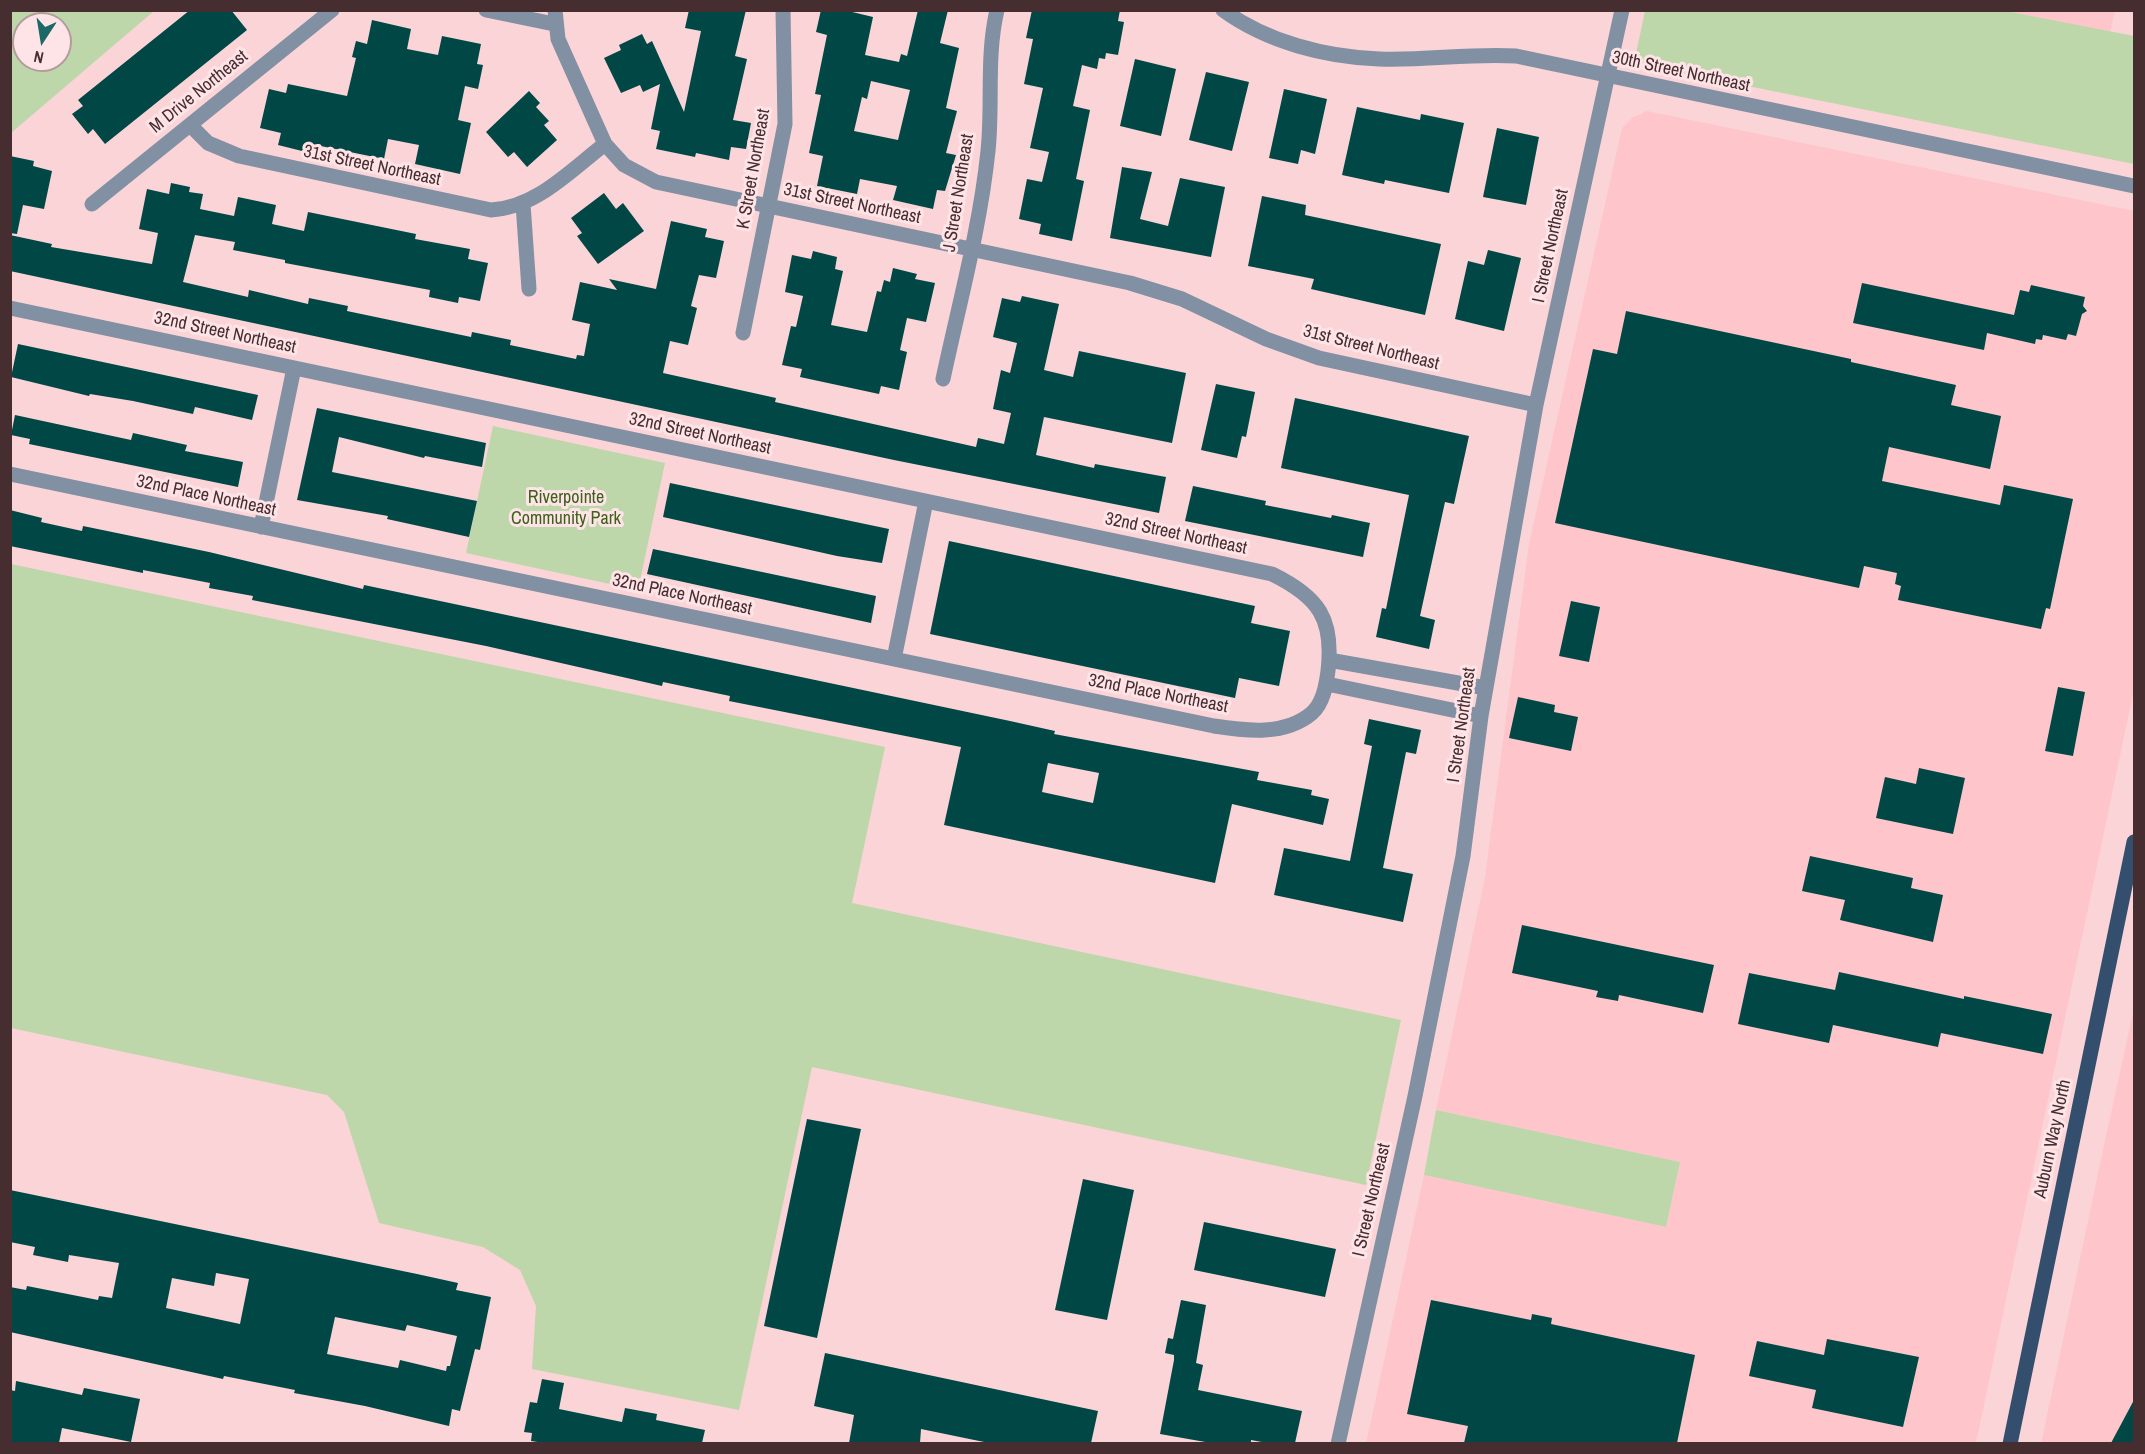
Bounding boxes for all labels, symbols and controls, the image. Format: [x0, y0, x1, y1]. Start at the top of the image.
north arrow [12, 12, 72, 72]
text: N [32, 46, 46, 69]
street label: M Drive Northeast [146, 46, 252, 138]
street label: 30th Street Northeast [1610, 47, 1752, 97]
street label: K Street Northeast [733, 107, 775, 231]
street label: J Street Northeast [939, 133, 979, 253]
street label: 31st Street Northeast [302, 141, 442, 191]
street label: 31st Street Northeast [782, 179, 922, 229]
street label: I Street Northeast [1528, 187, 1574, 305]
street label: 32nd Street Northeast [152, 307, 298, 359]
street label: 31st Street Northeast [1301, 321, 1441, 375]
street label: 32nd Street Northeast [627, 408, 773, 460]
street label: 32nd Place Northeast [134, 471, 278, 521]
park label: Riverpointe Community Park [511, 487, 621, 530]
street label: 32nd Street Northeast [1103, 508, 1249, 560]
street label: 32nd Place Northeast [610, 570, 754, 620]
street label: I Street Northeast [1443, 666, 1481, 784]
street label: 32nd Place Northeast [1086, 670, 1230, 718]
street label: Auburn Way North [2030, 1078, 2076, 1200]
street label: I Street Northeast [1348, 1141, 1396, 1259]

